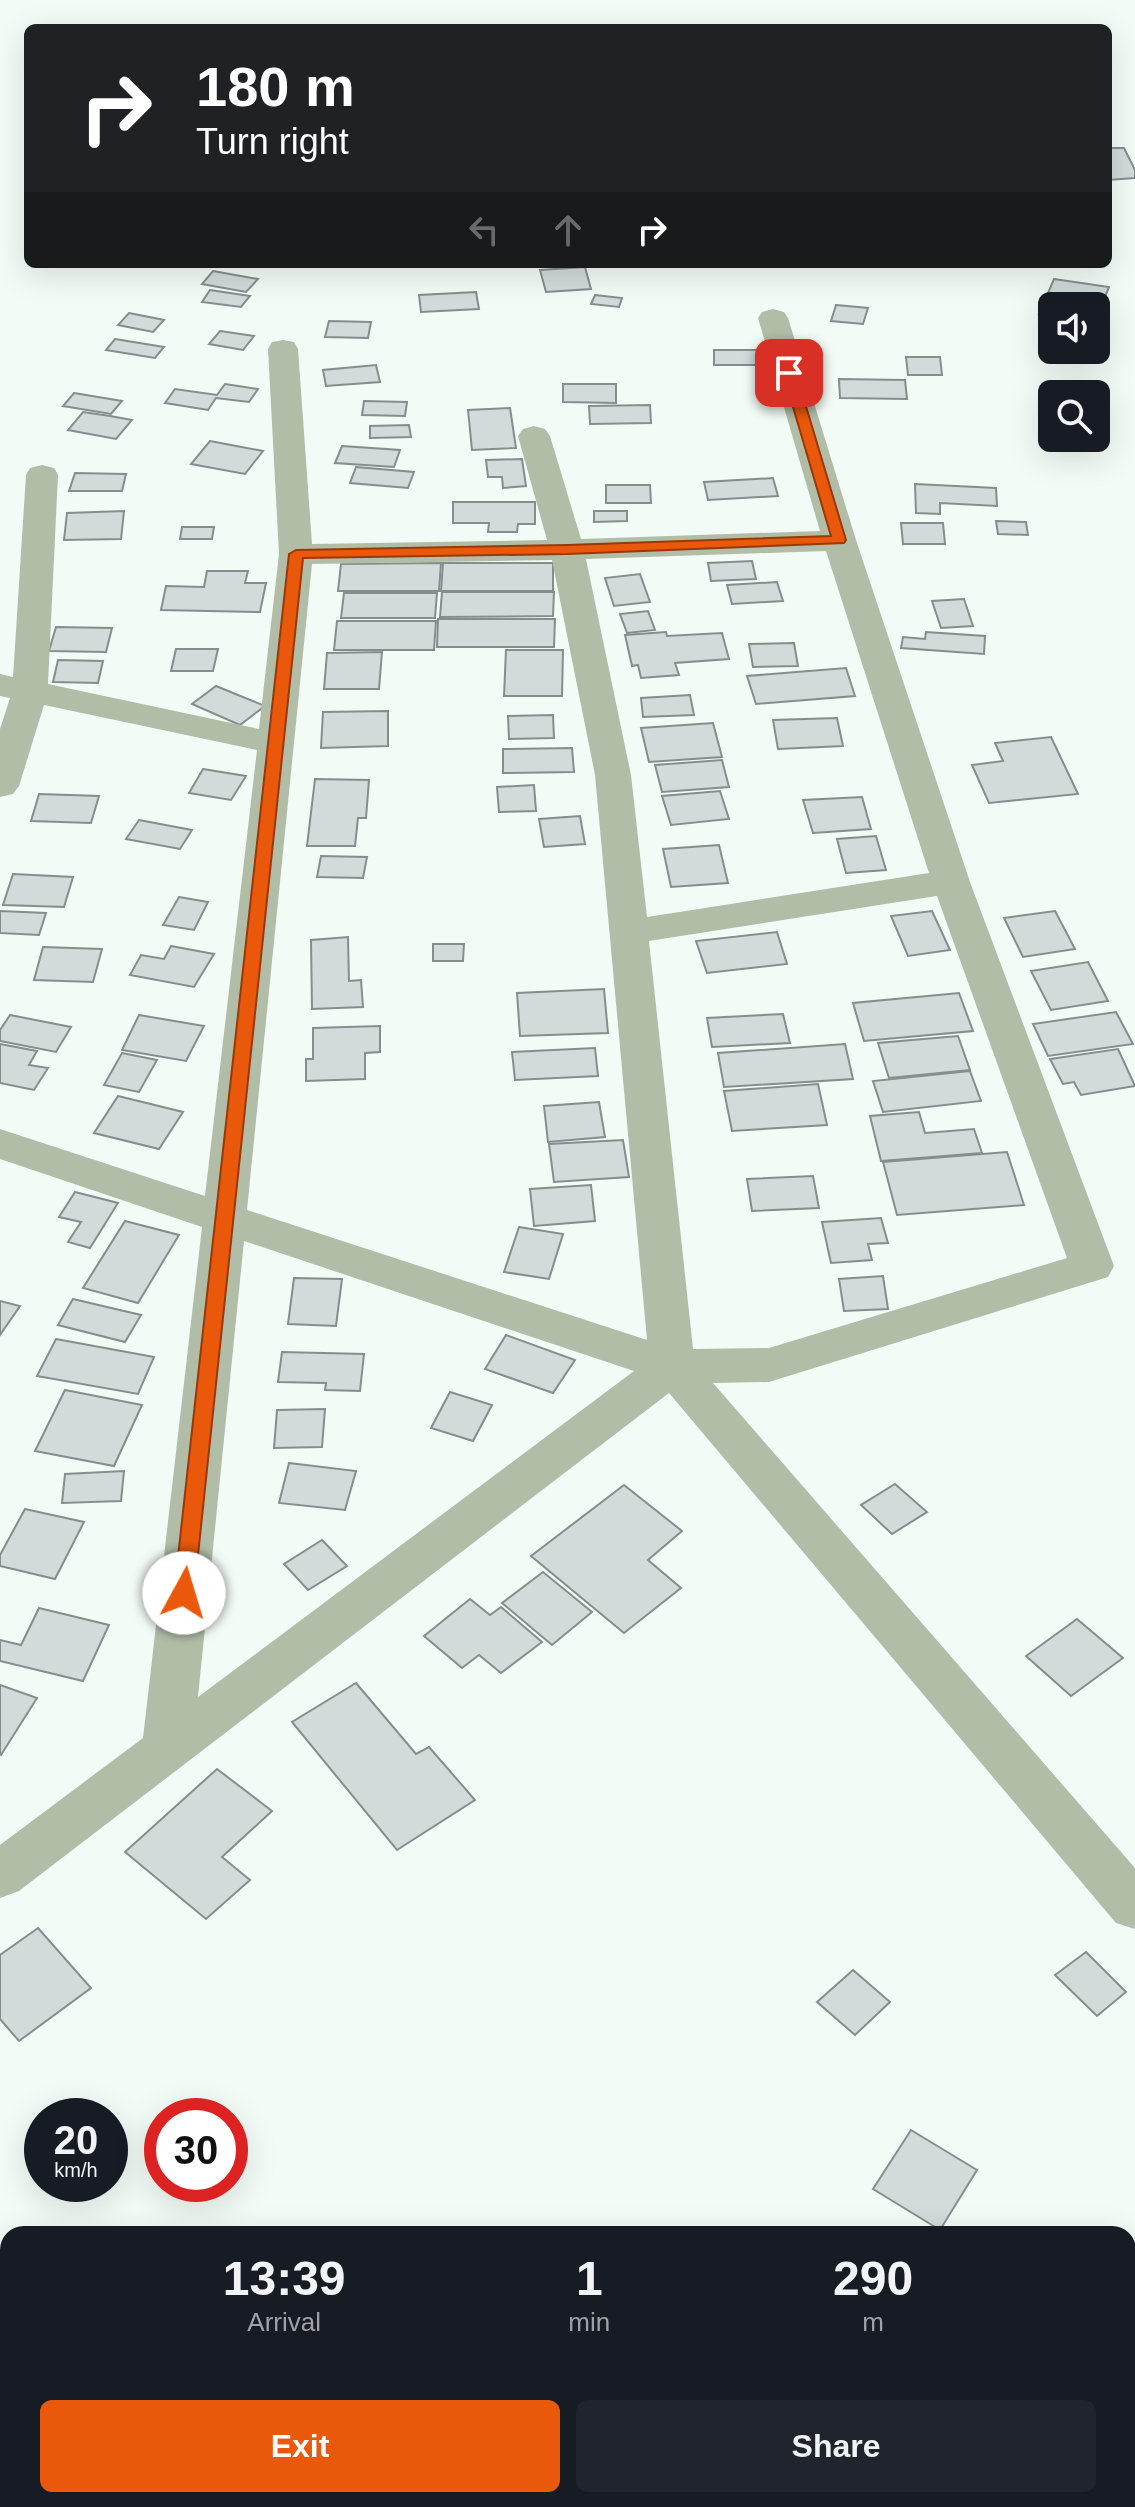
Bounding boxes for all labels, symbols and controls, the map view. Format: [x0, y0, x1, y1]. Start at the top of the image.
text: 180 m [196, 55, 355, 118]
icon: right [64, 56, 168, 160]
text: Turn right [196, 121, 349, 162]
icon: left [462, 208, 506, 252]
icon: ahead [546, 208, 590, 252]
icon: right [630, 208, 674, 252]
map controls [1038, 292, 1110, 452]
button: sound [1038, 292, 1110, 364]
pin [755, 339, 823, 407]
icon: arrive [767, 351, 811, 395]
button: search [1038, 380, 1110, 452]
position arrow [142, 1551, 226, 1635]
speed limit sign: 30 [144, 2098, 248, 2202]
text: 20 [54, 2118, 98, 2162]
text: km/h [54, 2159, 98, 2181]
text: 13:39 [223, 2252, 346, 2305]
text: 1 [576, 2252, 603, 2305]
text: 290 [833, 2252, 913, 2305]
text: Arrival [247, 2307, 321, 2337]
text: min [568, 2307, 610, 2337]
text: m [862, 2307, 884, 2337]
button: Exit [40, 2400, 560, 2492]
button: Share [576, 2400, 1096, 2492]

